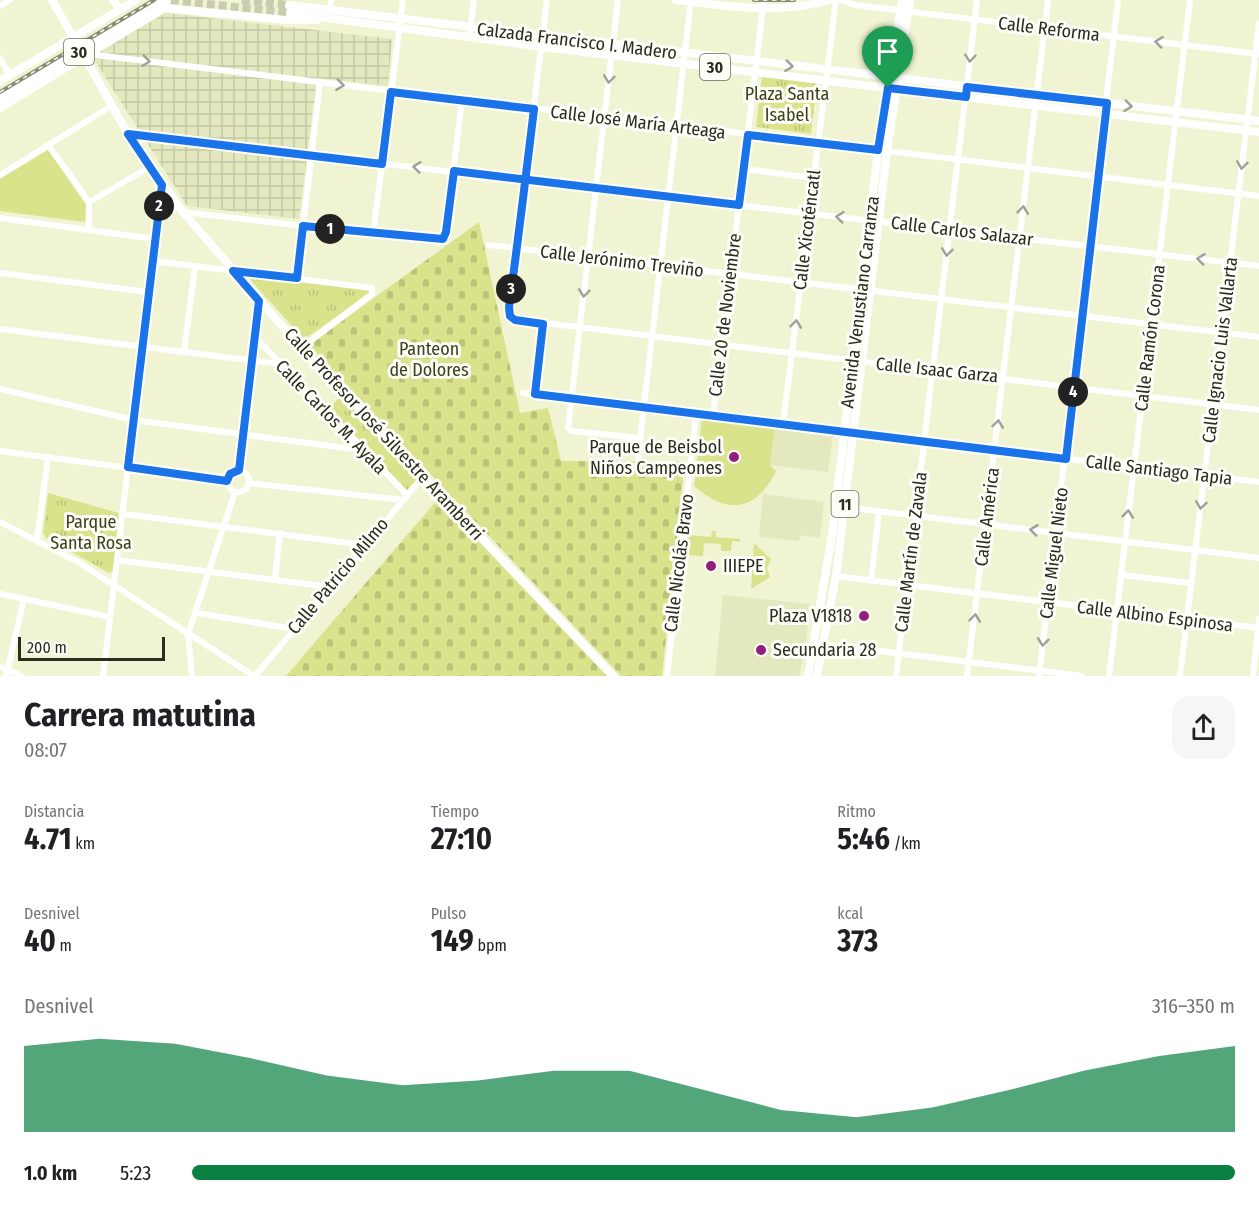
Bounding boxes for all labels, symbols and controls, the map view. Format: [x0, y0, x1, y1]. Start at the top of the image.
street label: Calle Reforma [997, 12, 1101, 46]
street label: Calzada Francisco I. Madero [476, 18, 678, 64]
pin [862, 26, 913, 88]
icon: arrive [871, 35, 904, 68]
one-way arrow [1155, 36, 1164, 49]
road number: 30 [64, 39, 94, 65]
road number: 30 [700, 54, 730, 80]
one-way arrow [965, 54, 977, 63]
one-way arrow [142, 55, 151, 67]
one-way arrow [784, 59, 793, 72]
one-way arrow [603, 74, 616, 84]
one-way arrow [335, 79, 344, 91]
park label: Plaza Santa Isabel [745, 83, 829, 126]
one-way arrow [1124, 99, 1133, 112]
street label: Calle José María Arteaga [549, 100, 727, 144]
one-way arrow [413, 161, 422, 174]
one-way arrow [1236, 161, 1249, 170]
street label: Calle Xicoténcatl [789, 168, 825, 291]
pin: 2 [144, 191, 174, 221]
street label: Avenida Venustiano Carranza [836, 195, 884, 409]
text: 2 [155, 196, 163, 215]
one-way arrow [1017, 205, 1029, 214]
one-way arrow [836, 211, 845, 224]
street label: Calle Carlos Salazar [890, 211, 1035, 251]
pin: 1 [315, 214, 345, 244]
text: 1 [327, 219, 333, 238]
street label: Calle 20 de Noviembre [704, 232, 746, 398]
street label: Calle Jerónimo Treviño [539, 240, 705, 282]
one-way arrow [941, 247, 953, 256]
one-way arrow [1196, 253, 1205, 265]
street label: Calle Ignacio Luis Vallarta [1198, 256, 1242, 444]
street label: Calle Ramón Corona [1130, 263, 1170, 413]
pin: 3 [496, 274, 526, 304]
text: 3 [507, 279, 515, 298]
one-way arrow [578, 289, 590, 298]
one-way arrow [789, 320, 801, 329]
street label: Calle Profesor José Silvestre Aramberri [280, 323, 488, 545]
park label: Panteon de Dolores [389, 338, 469, 381]
street label: Calle Isaac Garza [875, 353, 999, 387]
street label: Calle Carlos M. Ayala [271, 355, 391, 479]
pin: 4 [1058, 377, 1088, 407]
text: 4 [1069, 382, 1077, 401]
one-way arrow [991, 420, 1004, 429]
place label: Parque de Beisbol Niños Campeones [589, 436, 722, 479]
marker: Parque de Beisbol Niños Campeones [727, 450, 741, 464]
street label: Calle Santiago Tapia [1084, 450, 1234, 490]
street label: Calle América [970, 466, 1004, 568]
street label: Calle Martín de Zavala [890, 470, 932, 634]
street label: Calle Miguel Nieto [1035, 486, 1073, 620]
road number: 11 [832, 491, 858, 517]
street label: Calle Nicolás Bravo [660, 493, 698, 633]
one-way arrow [1196, 500, 1208, 510]
one-way arrow [1122, 509, 1134, 518]
park label: Parque Santa Rosa [50, 511, 132, 554]
street label: Calle Patricio Milmo [283, 513, 393, 639]
one-way arrow [1030, 524, 1039, 537]
place label: IIIEPE [723, 555, 763, 577]
marker: IIIEPE [704, 559, 718, 573]
street label: Calle Albino Espinosa [1076, 596, 1235, 637]
place label: Plaza V1818 [769, 605, 852, 627]
marker: Plaza V1818 [857, 609, 871, 623]
one-way arrow [968, 613, 980, 623]
scale bar [18, 634, 165, 662]
one-way arrow [1037, 637, 1049, 647]
text: 200 m [27, 638, 67, 657]
place label: Secundaria 28 [773, 639, 877, 661]
marker: Secundaria 28 [754, 643, 768, 657]
text: Carrera matutina [24, 695, 256, 735]
button: share [1172, 696, 1235, 759]
text: 08:07 [24, 738, 67, 762]
text: Distancia [24, 802, 84, 821]
text: Tiempo [431, 802, 479, 821]
text: Ritmo [837, 802, 876, 821]
text: 4.71 [24, 821, 72, 857]
text: 27:10 [431, 821, 492, 857]
text: 5:46 [837, 821, 890, 857]
text: km [72, 834, 95, 853]
text: /km [890, 834, 921, 853]
text: Desnivel [24, 904, 80, 923]
text: Pulso [431, 904, 466, 923]
text: kcal [837, 904, 863, 923]
text: 40 [24, 923, 56, 959]
text: 149 [431, 923, 474, 959]
text: 373 [837, 923, 878, 959]
text: m [56, 936, 72, 955]
text: bpm [474, 936, 507, 955]
text: Desnivel [24, 994, 94, 1018]
text: 316–350 m [1152, 994, 1235, 1018]
text: 1.0 km [24, 1161, 77, 1185]
text: 5:23 [120, 1161, 151, 1185]

